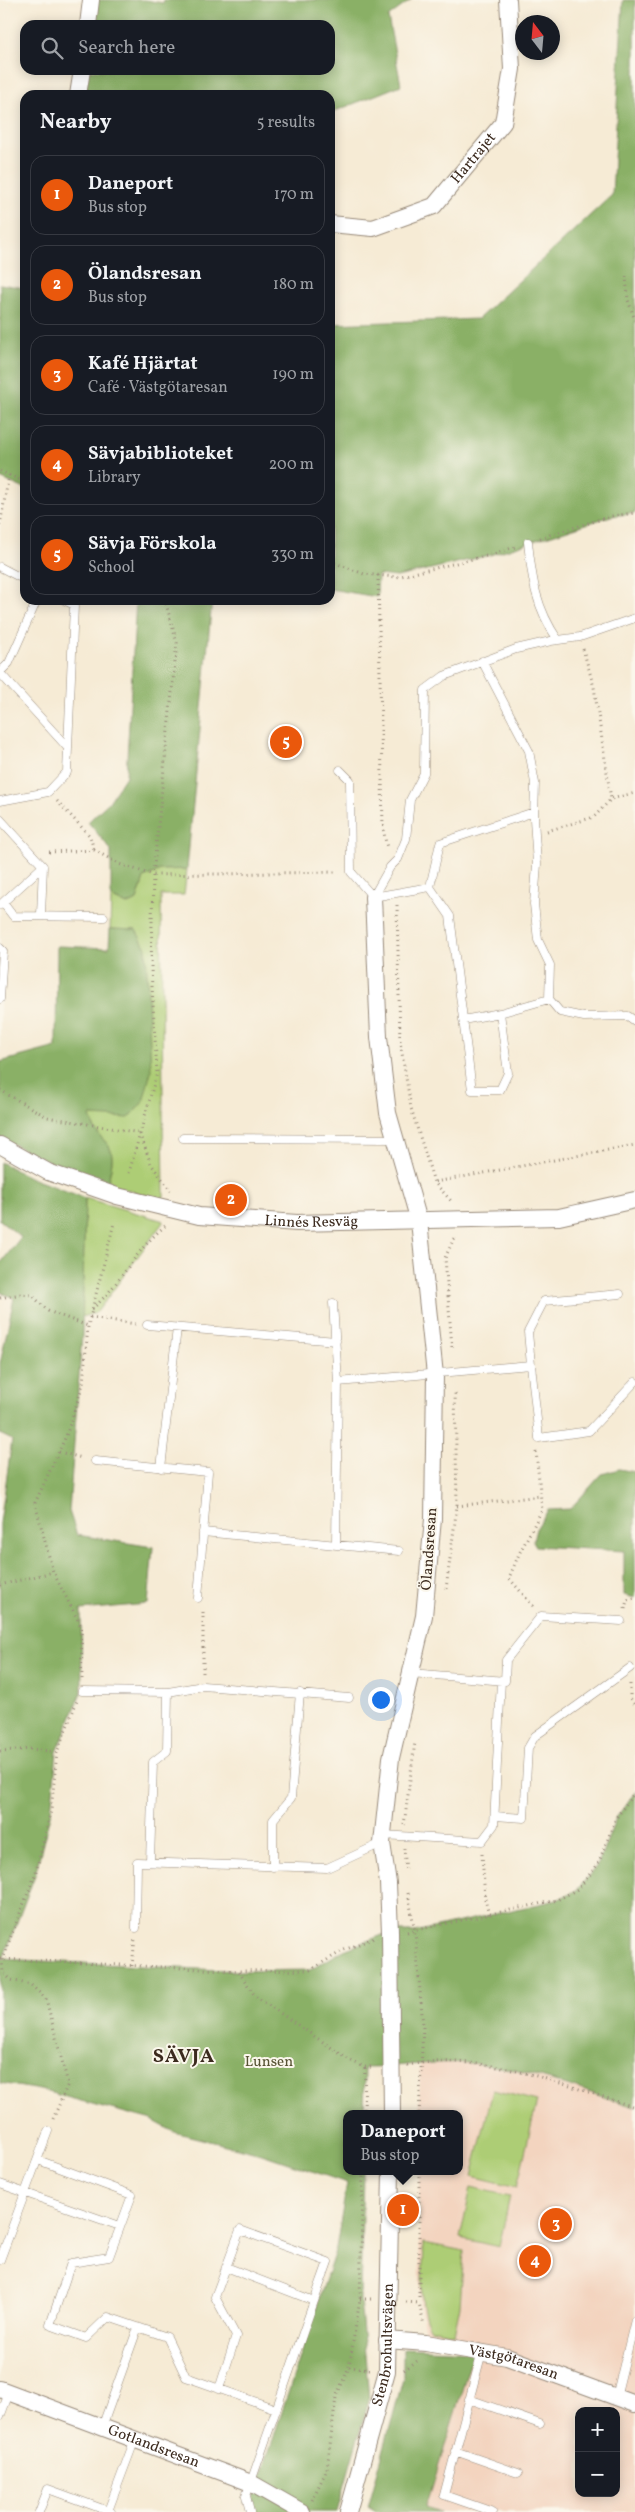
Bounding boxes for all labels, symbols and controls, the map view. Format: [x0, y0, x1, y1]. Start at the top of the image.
north arrow [515, 15, 560, 60]
search box [20, 20, 335, 75]
icon: search [38, 34, 66, 62]
text: Search here [78, 35, 175, 61]
text: Nearby [40, 108, 111, 137]
text: 5 results [257, 112, 315, 134]
street label: Hartrajet [446, 128, 501, 188]
text: Daneport [88, 171, 173, 197]
text: 1 [54, 184, 60, 206]
text: 170 m [274, 184, 314, 206]
text: Bus stop [88, 197, 147, 219]
text: Ölandsresan [88, 261, 202, 287]
text: 2 [53, 274, 61, 296]
text: 180 m [273, 274, 314, 296]
text: Bus stop [88, 287, 147, 309]
text: Kafé Hjärtat [88, 351, 198, 377]
text: 3 [53, 364, 61, 386]
text: 190 m [272, 364, 314, 386]
text: Café · Västgötaresan [88, 377, 228, 399]
text: Sävjabiblioteket [88, 441, 233, 467]
text: 4 [52, 454, 62, 476]
text: 200 m [269, 454, 314, 476]
text: Library [88, 467, 141, 489]
text: Sävja Förskola [88, 531, 217, 557]
text: 5 [53, 544, 61, 566]
text: 330 m [271, 544, 314, 566]
text: School [88, 557, 135, 579]
pin: 5 [270, 723, 302, 761]
pin: 2 [215, 1181, 247, 1219]
street label: Linnés Resväg [264, 1210, 359, 1234]
street label: Ölandsresan [417, 1507, 443, 1591]
your location [368, 1687, 394, 1713]
district label: SÄVJA [153, 2043, 215, 2071]
park label: Lunsen [245, 2052, 293, 2073]
popup [343, 2110, 463, 2175]
text: Daneport [360, 2119, 446, 2145]
text: Bus stop [360, 2145, 419, 2167]
pin: 1 [387, 2191, 419, 2229]
pin: 3 [540, 2205, 572, 2243]
pin: 4 [519, 2242, 551, 2280]
street label: Stenbrohultsvägen [367, 2283, 399, 2409]
street label: Västgötaresan [467, 2340, 562, 2386]
map controls [575, 2407, 620, 2497]
button: + [575, 2407, 620, 2452]
street label: Gotlandsresan [105, 2420, 202, 2473]
button: − [575, 2452, 620, 2497]

